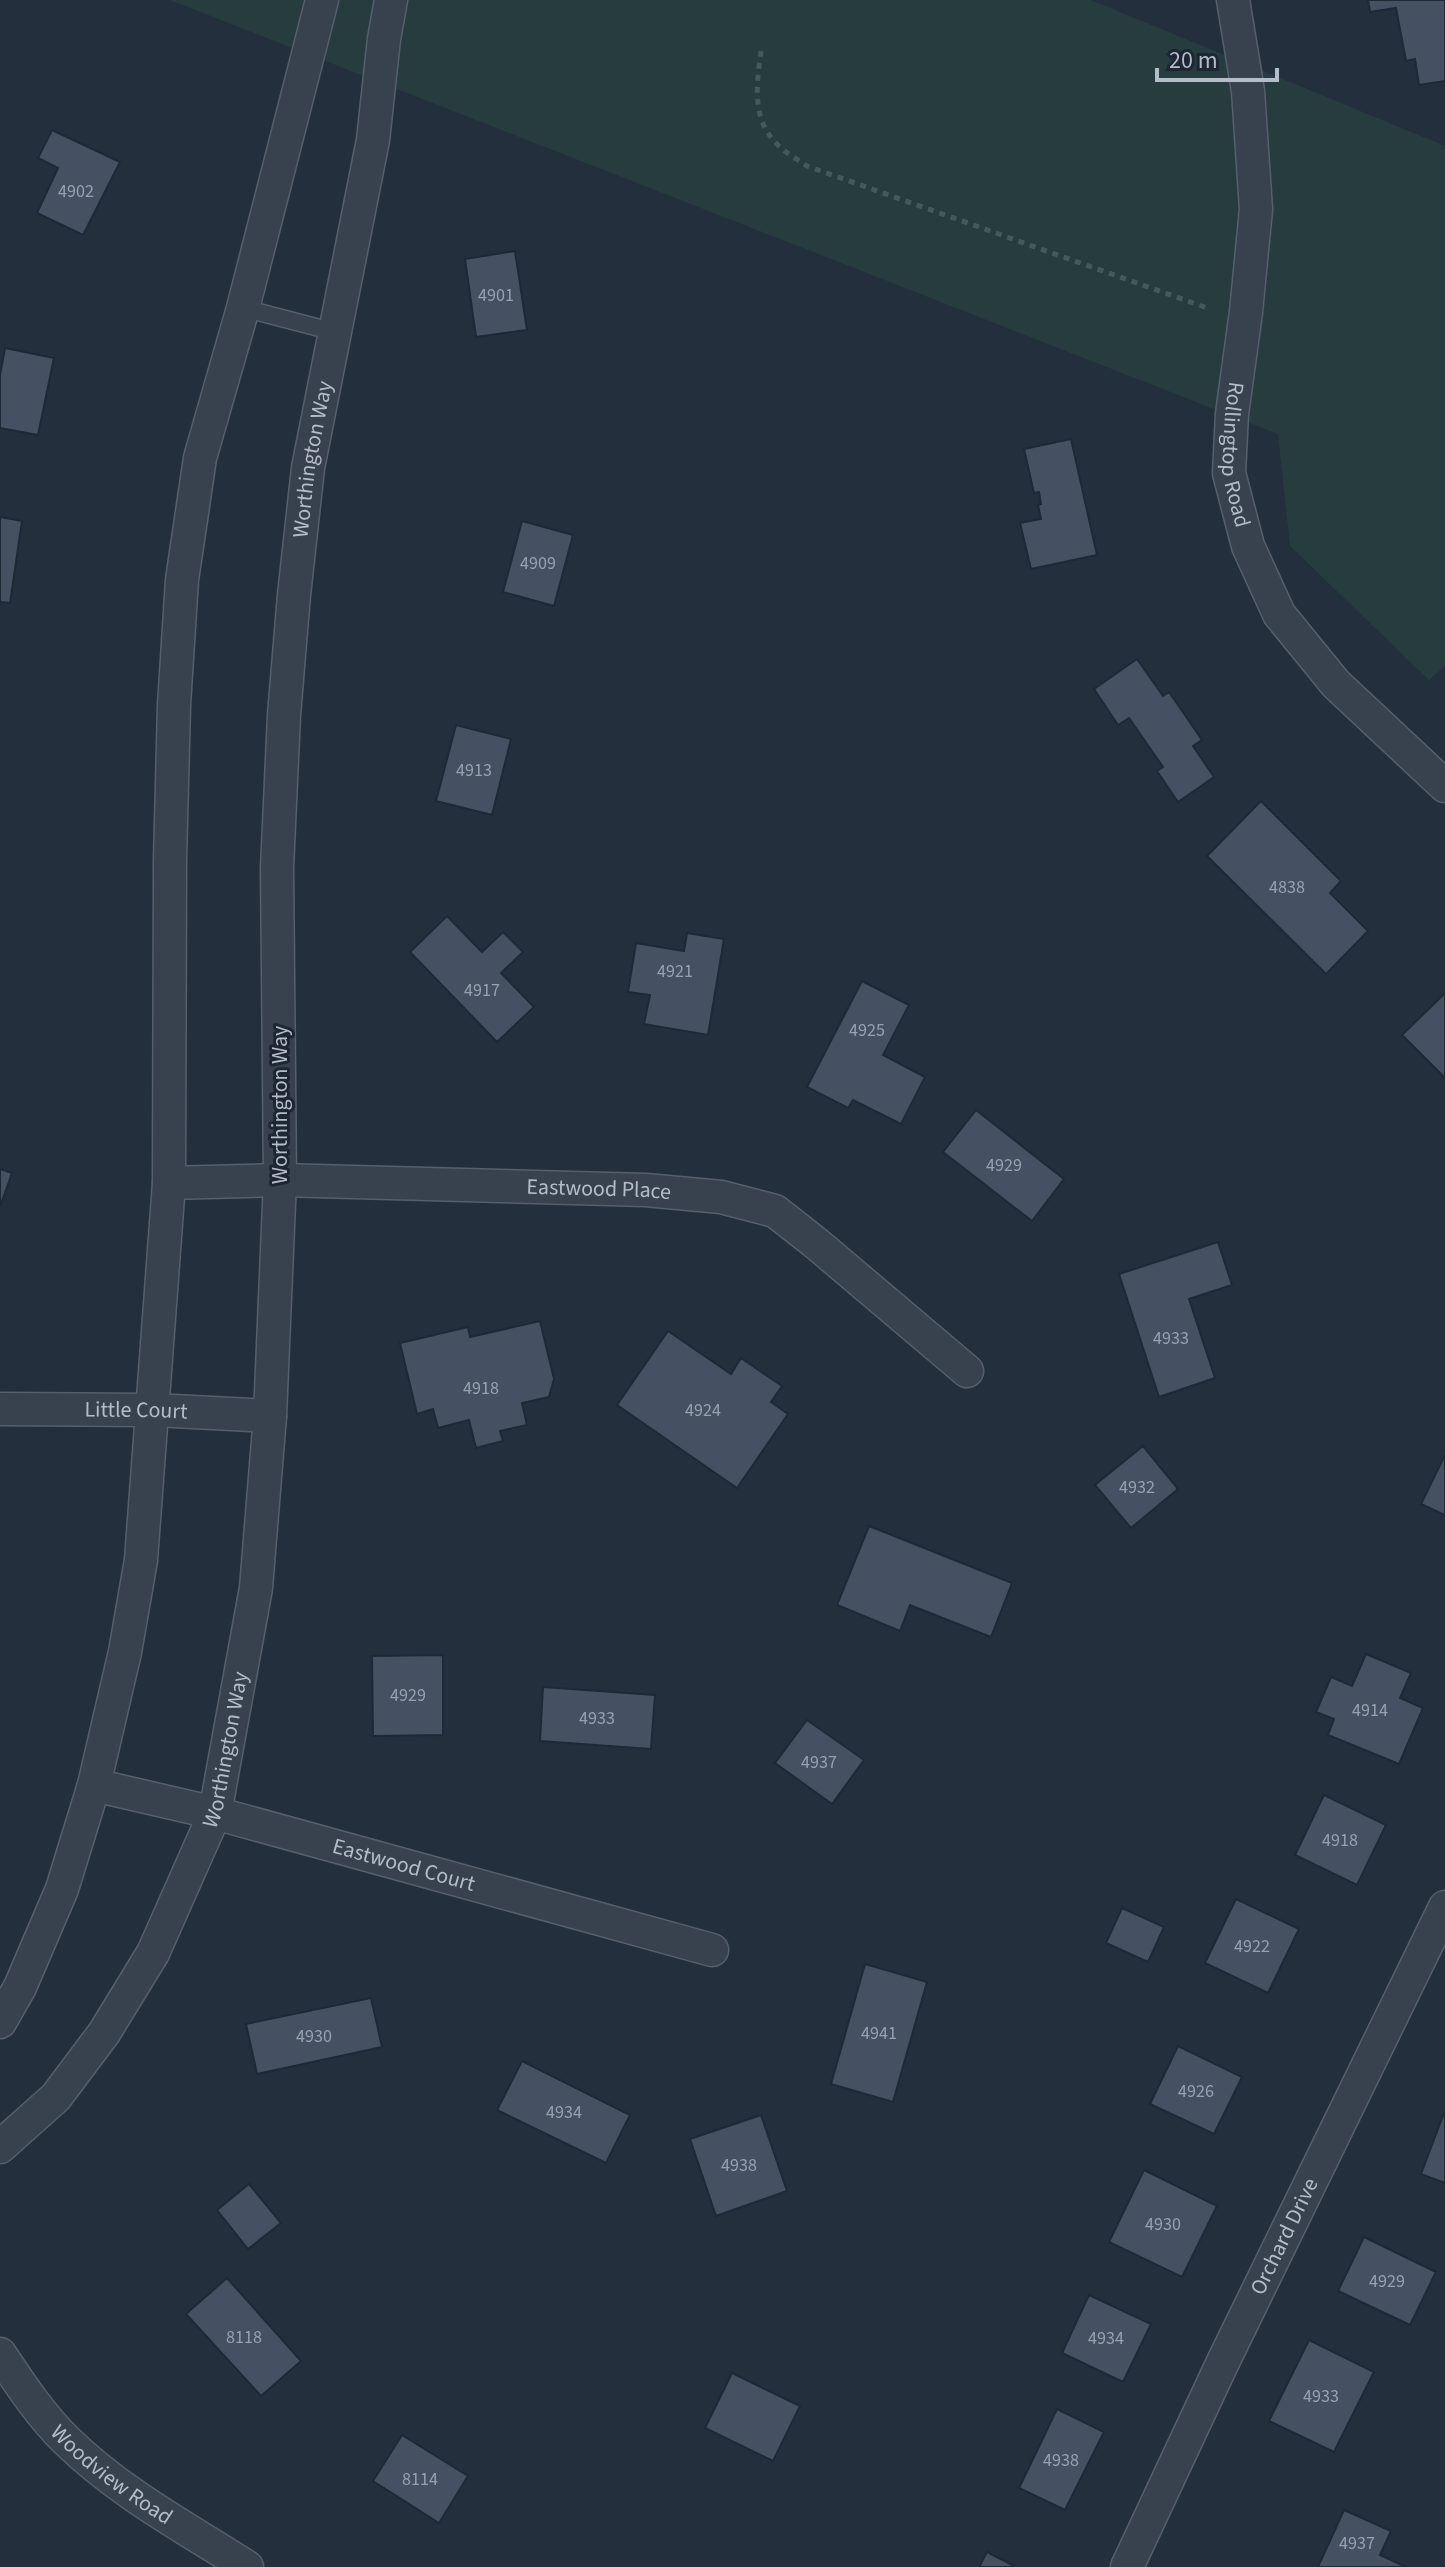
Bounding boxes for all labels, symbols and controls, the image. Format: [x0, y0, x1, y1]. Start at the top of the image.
scale bar [1157, 32, 1277, 82]
text: 20 m [1169, 43, 1218, 78]
house number: 4902 [58, 179, 94, 204]
house number: 4901 [478, 283, 514, 308]
street label: Worthington Way [284, 377, 341, 540]
street label: Rollingtop Road [1213, 380, 1258, 531]
house number: 4909 [520, 551, 556, 576]
house number: 4913 [456, 758, 492, 783]
house number: 4838 [1269, 875, 1305, 900]
house number: 4921 [657, 959, 693, 984]
house number: 4917 [464, 978, 500, 1003]
house number: 4925 [849, 1018, 885, 1043]
street label: Worthington Way [264, 1025, 296, 1184]
house number: 4929 [986, 1153, 1022, 1178]
street label: Eastwood Place [526, 1171, 673, 1208]
house number: 4933 [1153, 1326, 1189, 1351]
house number: 4918 [463, 1376, 499, 1401]
street label: Little Court [84, 1394, 189, 1428]
house number: 4924 [685, 1398, 721, 1423]
house number: 4932 [1119, 1475, 1155, 1500]
street label: Worthington Way [194, 1668, 257, 1834]
house number: 4929 [390, 1683, 426, 1708]
house number: 4914 [1352, 1698, 1388, 1723]
house number: 4933 [579, 1706, 615, 1731]
house number: 4937 [801, 1750, 837, 1775]
house number: 4918 [1322, 1828, 1358, 1853]
street label: Eastwood Court [329, 1830, 479, 1900]
house number: 4922 [1234, 1934, 1270, 1959]
house number: 4941 [861, 2021, 897, 2046]
house number: 4930 [296, 2024, 332, 2049]
house number: 4926 [1178, 2079, 1214, 2104]
house number: 4934 [546, 2100, 582, 2125]
house number: 4938 [721, 2153, 757, 2178]
street label: Orchard Drive [1242, 2172, 1326, 2301]
house number: 4930 [1145, 2212, 1181, 2237]
house number: 4929 [1369, 2269, 1405, 2294]
house number: 8118 [226, 2325, 262, 2350]
house number: 4934 [1088, 2326, 1124, 2351]
house number: 4933 [1303, 2384, 1339, 2409]
street label: Woodview Road [43, 2417, 179, 2533]
house number: 4938 [1043, 2448, 1079, 2473]
house number: 8114 [402, 2467, 438, 2492]
house number: 4937 [1339, 2531, 1375, 2556]

